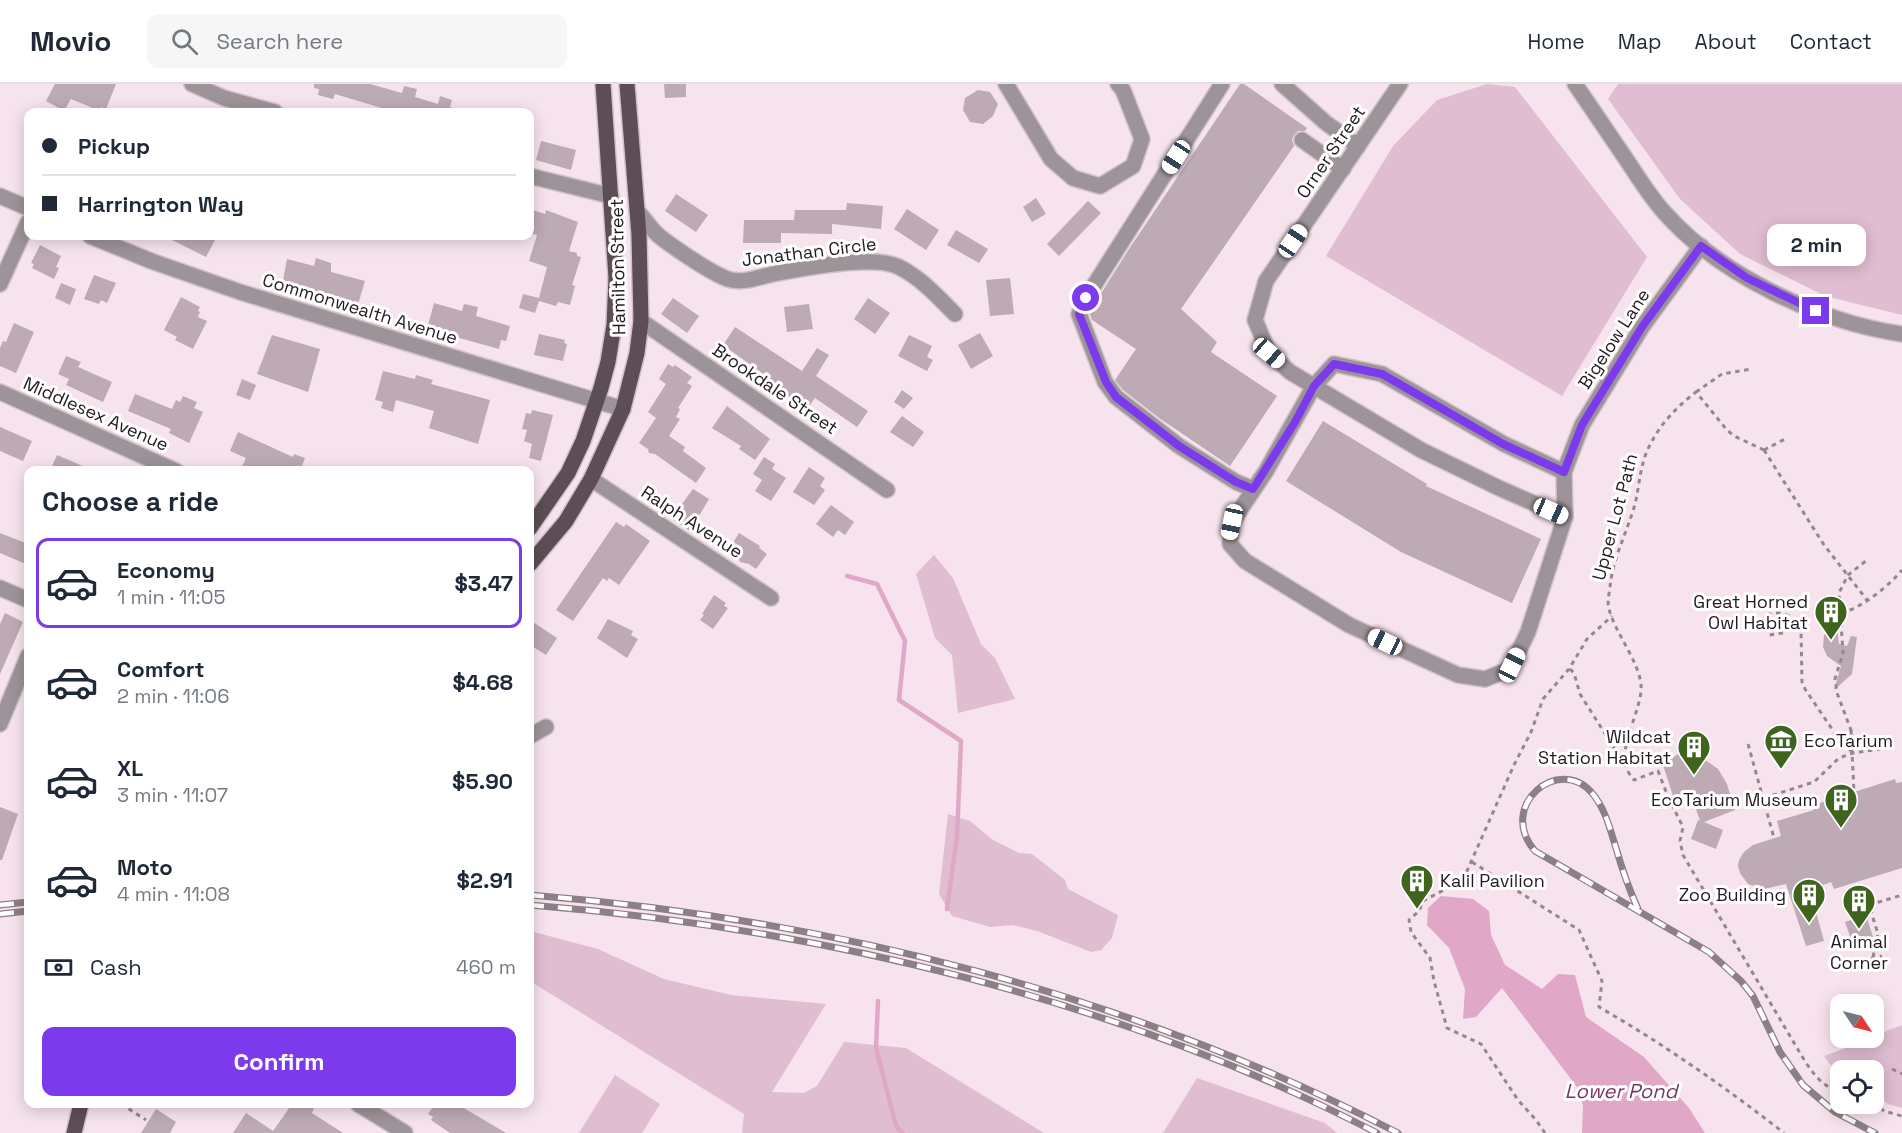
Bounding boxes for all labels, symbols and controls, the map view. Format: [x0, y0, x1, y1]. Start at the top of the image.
search box [147, 14, 567, 68]
text: Movio [30, 23, 111, 59]
icon: search [168, 25, 201, 58]
text: Search here [216, 27, 343, 55]
text: Home [1527, 28, 1585, 55]
text: Map [1618, 28, 1662, 55]
text: About [1695, 28, 1757, 55]
text: Contact [1790, 28, 1872, 55]
street label: Orner Street [1291, 101, 1370, 202]
text: Pickup [78, 132, 150, 160]
car [1159, 137, 1193, 177]
text: Harrington Way [78, 190, 244, 218]
street label: Hamilton Street [605, 199, 630, 335]
car [1275, 221, 1311, 261]
callout: 2 min [1766, 224, 1866, 266]
street label: Jonathan Circle [740, 232, 878, 271]
text: 2 min [1791, 232, 1842, 258]
street label: Commonwealth Avenue [260, 268, 460, 349]
route start [1072, 284, 1099, 311]
street label: Bigelow Lane [1573, 284, 1654, 393]
route end [1802, 297, 1829, 324]
car [1250, 334, 1288, 372]
street label: Brookdale Street [708, 338, 842, 439]
street label: Middlesex Avenue [20, 371, 172, 456]
street label: Upper Lot Path [1587, 451, 1642, 583]
street label: Ralph Avenue [637, 480, 747, 563]
text: Choose a ride [42, 484, 219, 519]
car [1531, 495, 1571, 527]
car [1219, 503, 1245, 541]
icon: car [45, 556, 99, 610]
text: Economy [117, 556, 215, 584]
text: $3.47 [454, 569, 513, 597]
text: 1 min · 11:05 [117, 584, 225, 610]
place label: Great Horned Owl Habitat [1693, 590, 1808, 634]
building icon: Great Horned Owl Habitat [1813, 594, 1849, 641]
car [1365, 626, 1405, 658]
car [1496, 645, 1528, 685]
icon: car [45, 655, 99, 709]
text: Comfort [117, 655, 205, 683]
text: $4.68 [453, 668, 513, 696]
text: 2 min · 11:06 [117, 683, 229, 709]
museum icon: EcoTarium [1763, 723, 1799, 770]
place label: Wildcat Station Habitat [1538, 725, 1671, 769]
building icon: Wildcat Station Habitat [1676, 729, 1712, 776]
place label: EcoTarium [1804, 729, 1893, 752]
icon: car [45, 754, 99, 808]
text: XL [117, 754, 143, 782]
text: $5.90 [452, 767, 513, 795]
text: 3 min · 11:07 [117, 782, 228, 808]
building icon: EcoTarium Museum [1823, 782, 1859, 829]
place label: EcoTarium Museum [1651, 788, 1818, 811]
icon: car [45, 853, 99, 907]
text: Moto [117, 853, 173, 881]
building icon: Kalil Pavilion [1399, 863, 1435, 910]
text: $2.91 [457, 866, 513, 894]
place label: Kalil Pavilion [1440, 869, 1545, 892]
building icon: Zoo Building [1791, 877, 1827, 924]
text: 4 min · 11:08 [117, 881, 230, 907]
place label: Zoo Building [1679, 883, 1786, 906]
building icon: Animal Corner [1841, 883, 1877, 930]
place label: Animal Corner [1830, 930, 1888, 974]
icon: cash [42, 951, 75, 984]
text: Cash [90, 953, 142, 981]
text: 460 m [456, 954, 516, 980]
north arrow [1830, 994, 1884, 1048]
map controls [1830, 994, 1884, 1114]
button: Confirm [42, 1027, 516, 1096]
button: locate [1830, 1060, 1884, 1114]
water label: Lower Pond [1565, 1078, 1679, 1104]

